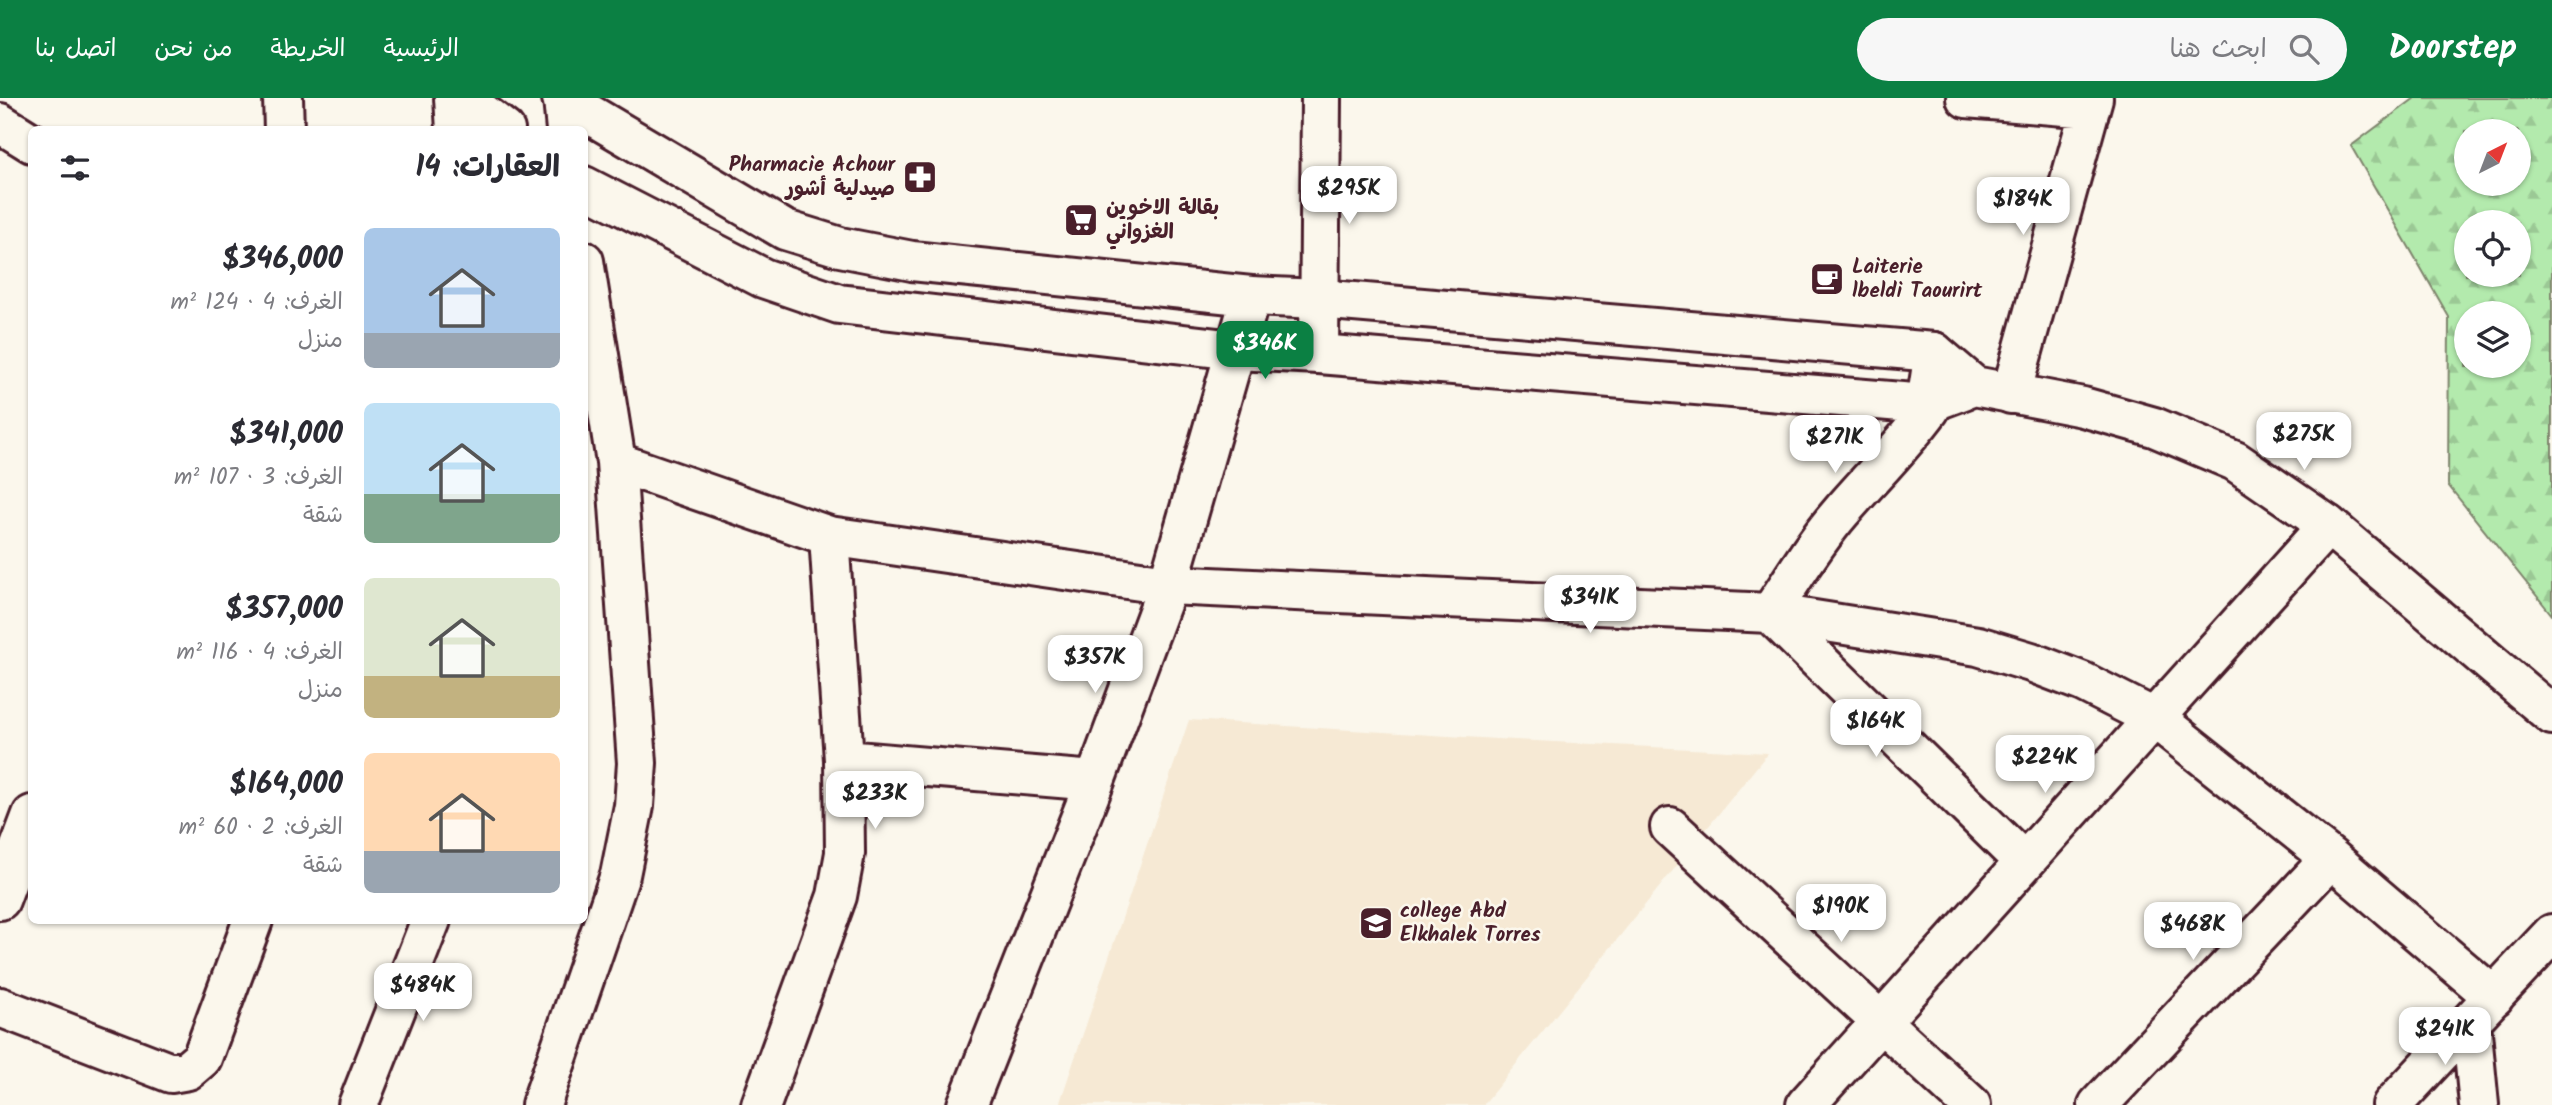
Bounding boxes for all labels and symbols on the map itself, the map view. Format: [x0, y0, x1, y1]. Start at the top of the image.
north arrow [2454, 119, 2530, 196]
place label: Pharmacie Achour صيدلية أشور [729, 149, 896, 206]
pharmacy icon: Pharmacie Achour صيدلية أشور [901, 158, 939, 196]
pin: $295K [1300, 166, 1398, 226]
pin: $184K [1974, 178, 2072, 237]
place label: بقالة الاخوين الغزواني [1106, 192, 1219, 250]
supermarket icon: بقالة الاخوين الغزواني [1062, 201, 1100, 239]
place label: Laiterie lbeldi Taourirt [1852, 251, 1983, 308]
cafe icon: Laiterie lbeldi Taourirt [1808, 260, 1846, 298]
pin: $346K [1216, 322, 1314, 381]
pin: $275K [2255, 412, 2353, 472]
pin: $271K [1786, 416, 1884, 475]
pin: $341K [1541, 575, 1639, 635]
pin: $357K [1046, 636, 1144, 695]
pin: $164K [1827, 700, 1925, 759]
pin: $224K [1996, 736, 2094, 795]
pin: $233K [826, 772, 924, 831]
pin: $190K [1792, 884, 1890, 944]
place label: college Abd Elkhalek Torres [1400, 895, 1541, 952]
pin: $468K [2144, 902, 2242, 962]
school or university icon: college Abd Elkhalek Torres [1357, 904, 1395, 942]
pin: $484K [374, 964, 472, 1023]
pin: $241K [2396, 1007, 2494, 1067]

